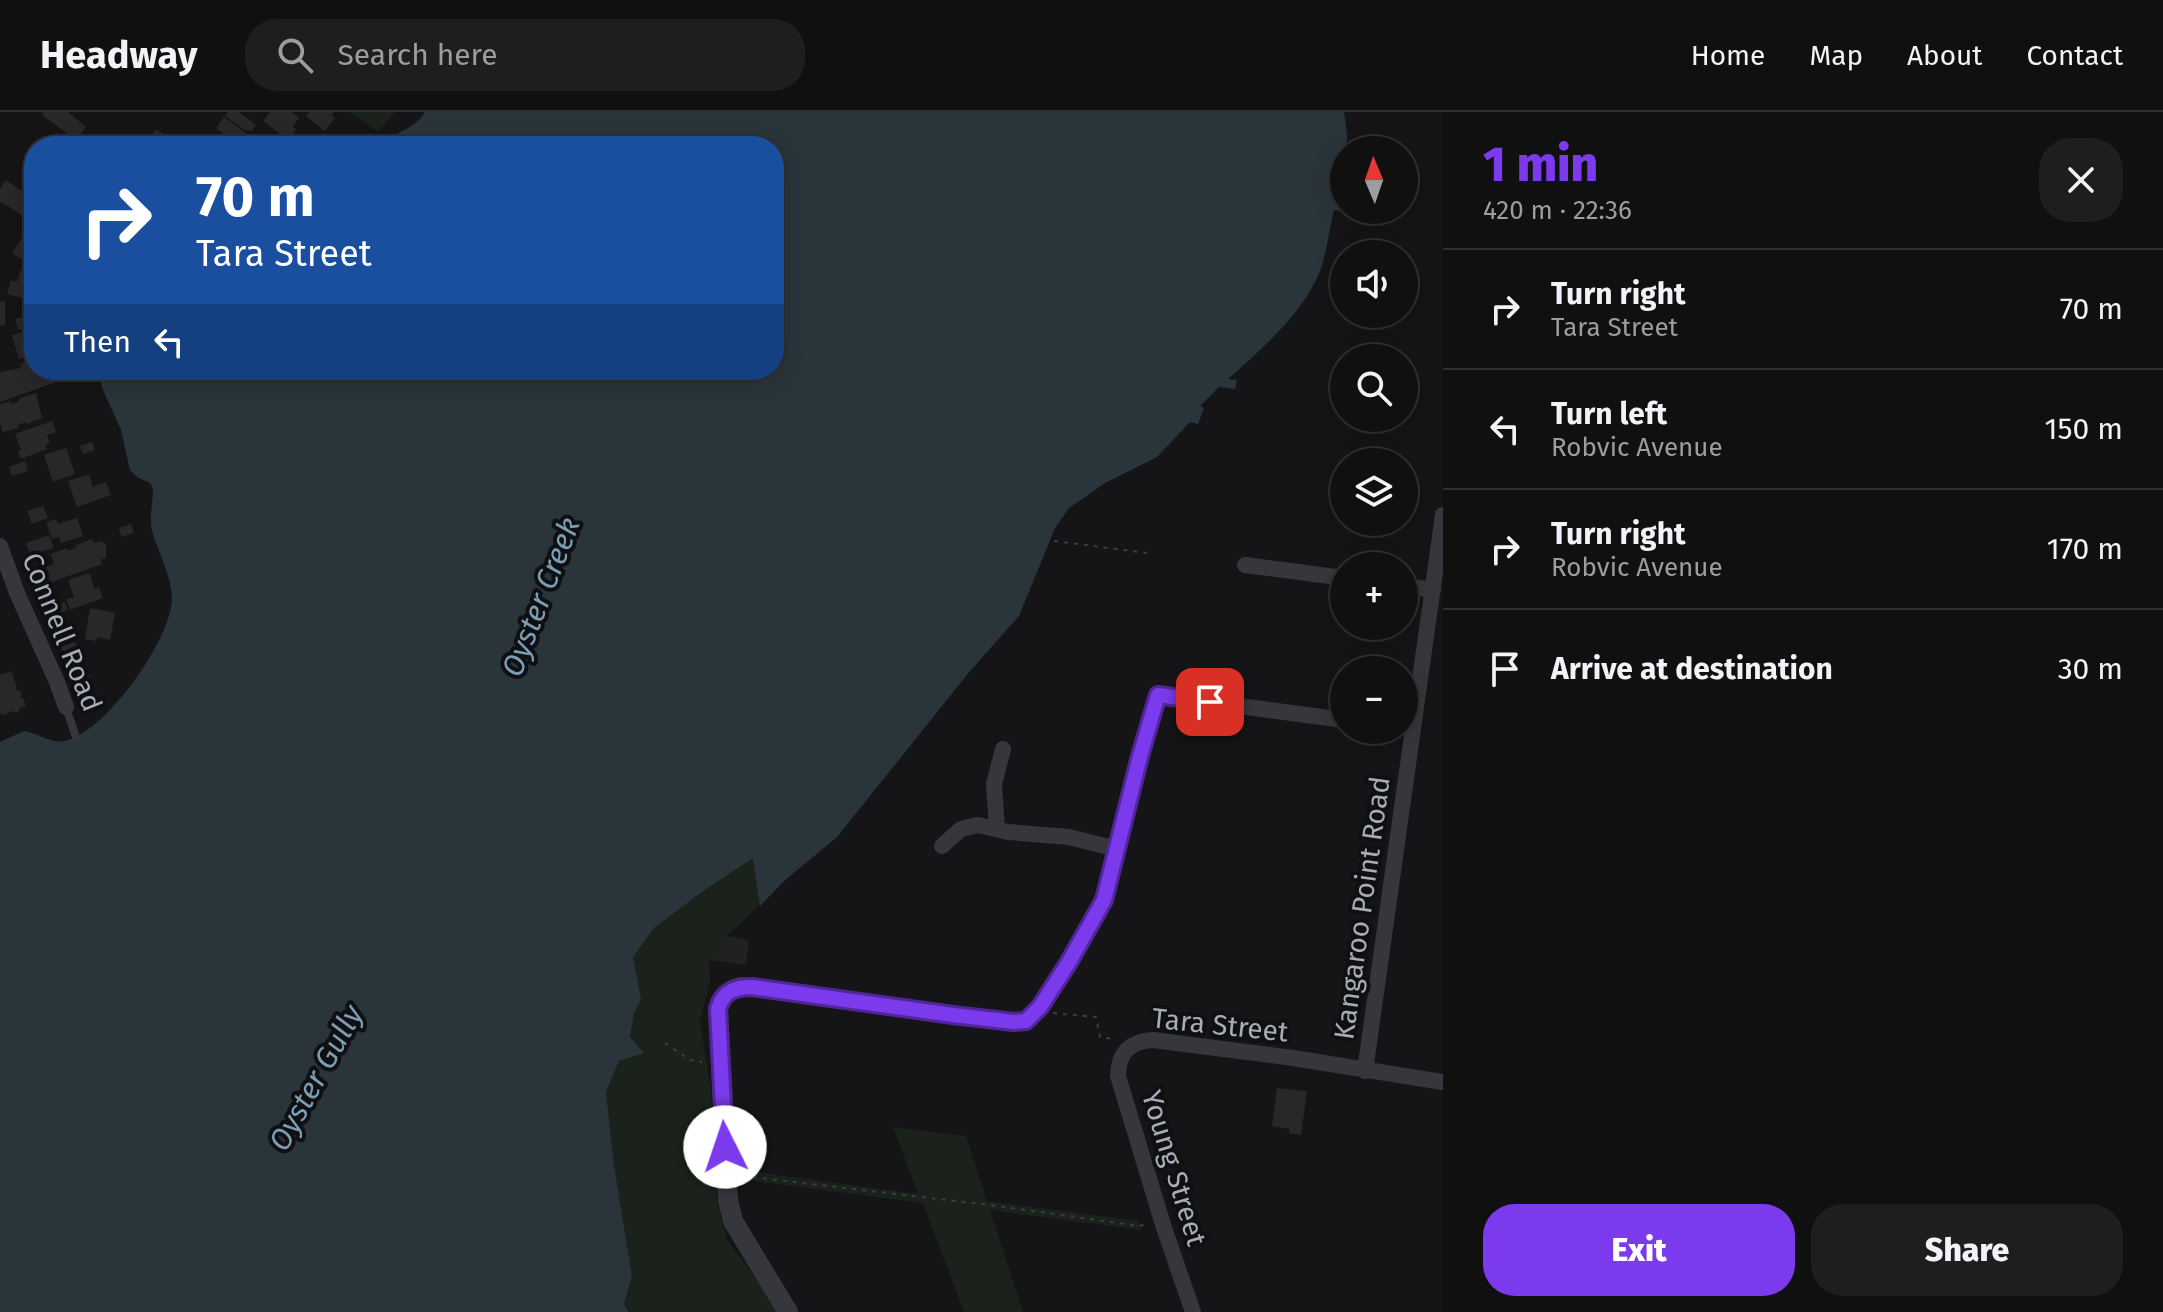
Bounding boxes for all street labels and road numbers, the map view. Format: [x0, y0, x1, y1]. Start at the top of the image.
street label: Connell Road [15, 548, 109, 716]
street label: Kangaroo Point Road [1327, 774, 1397, 1042]
street label: Tara Street [1150, 1001, 1291, 1049]
street label: Young Street [1135, 1086, 1214, 1251]

